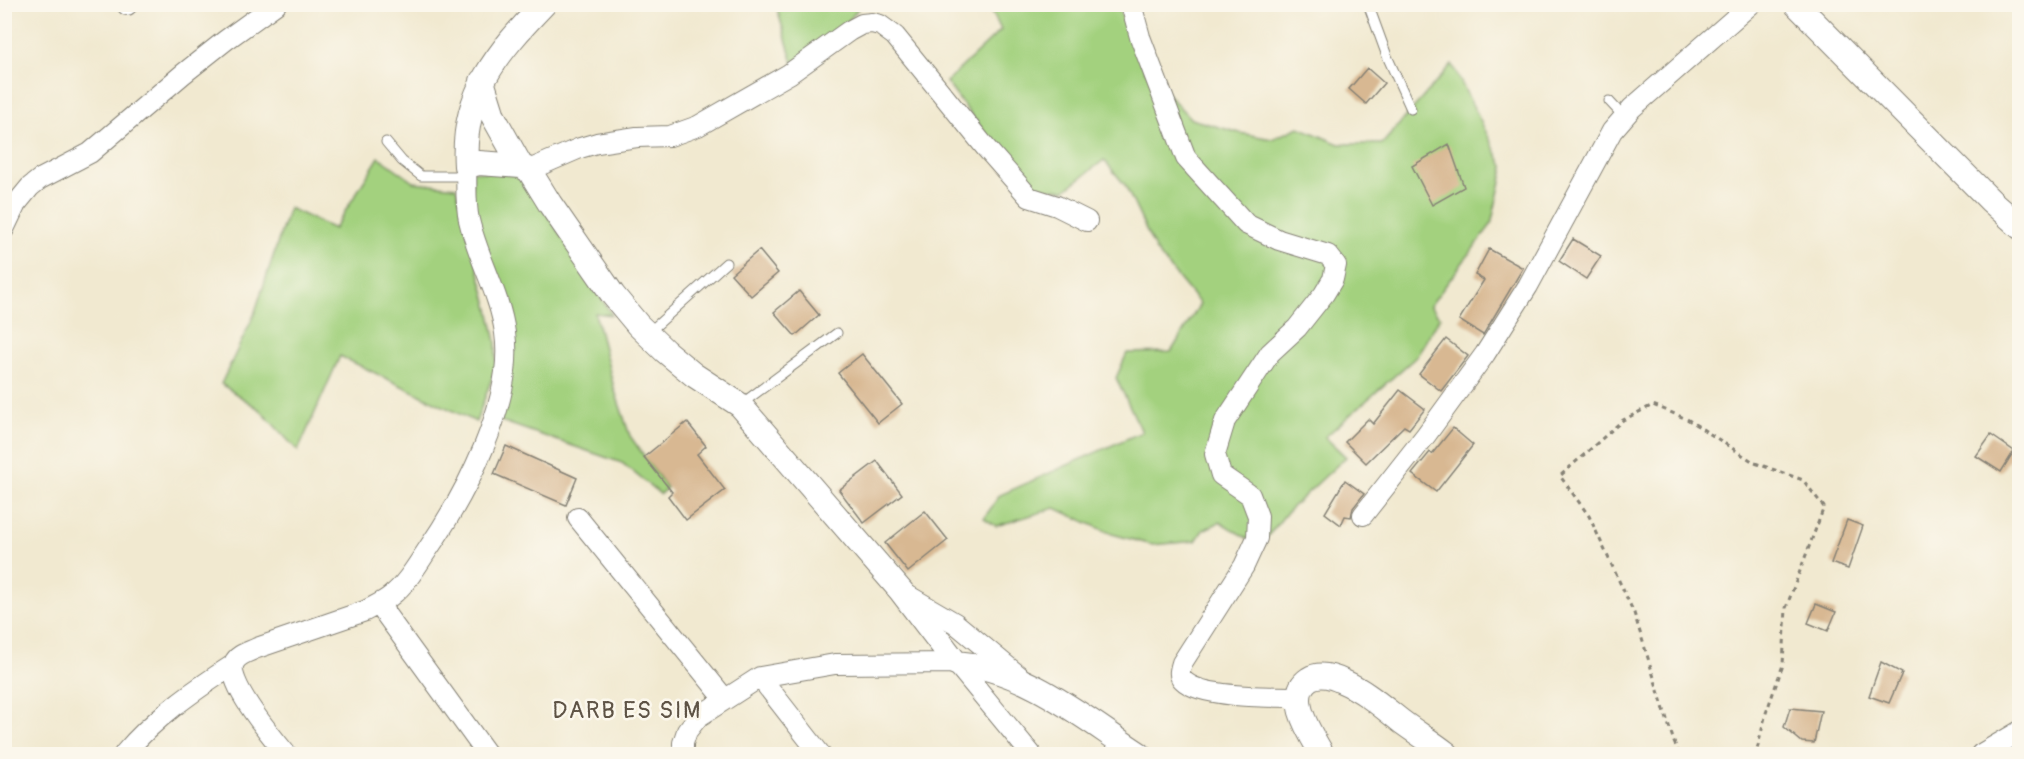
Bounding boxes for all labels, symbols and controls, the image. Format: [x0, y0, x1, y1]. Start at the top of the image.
district label: DARB ES SIM [552, 696, 702, 725]

